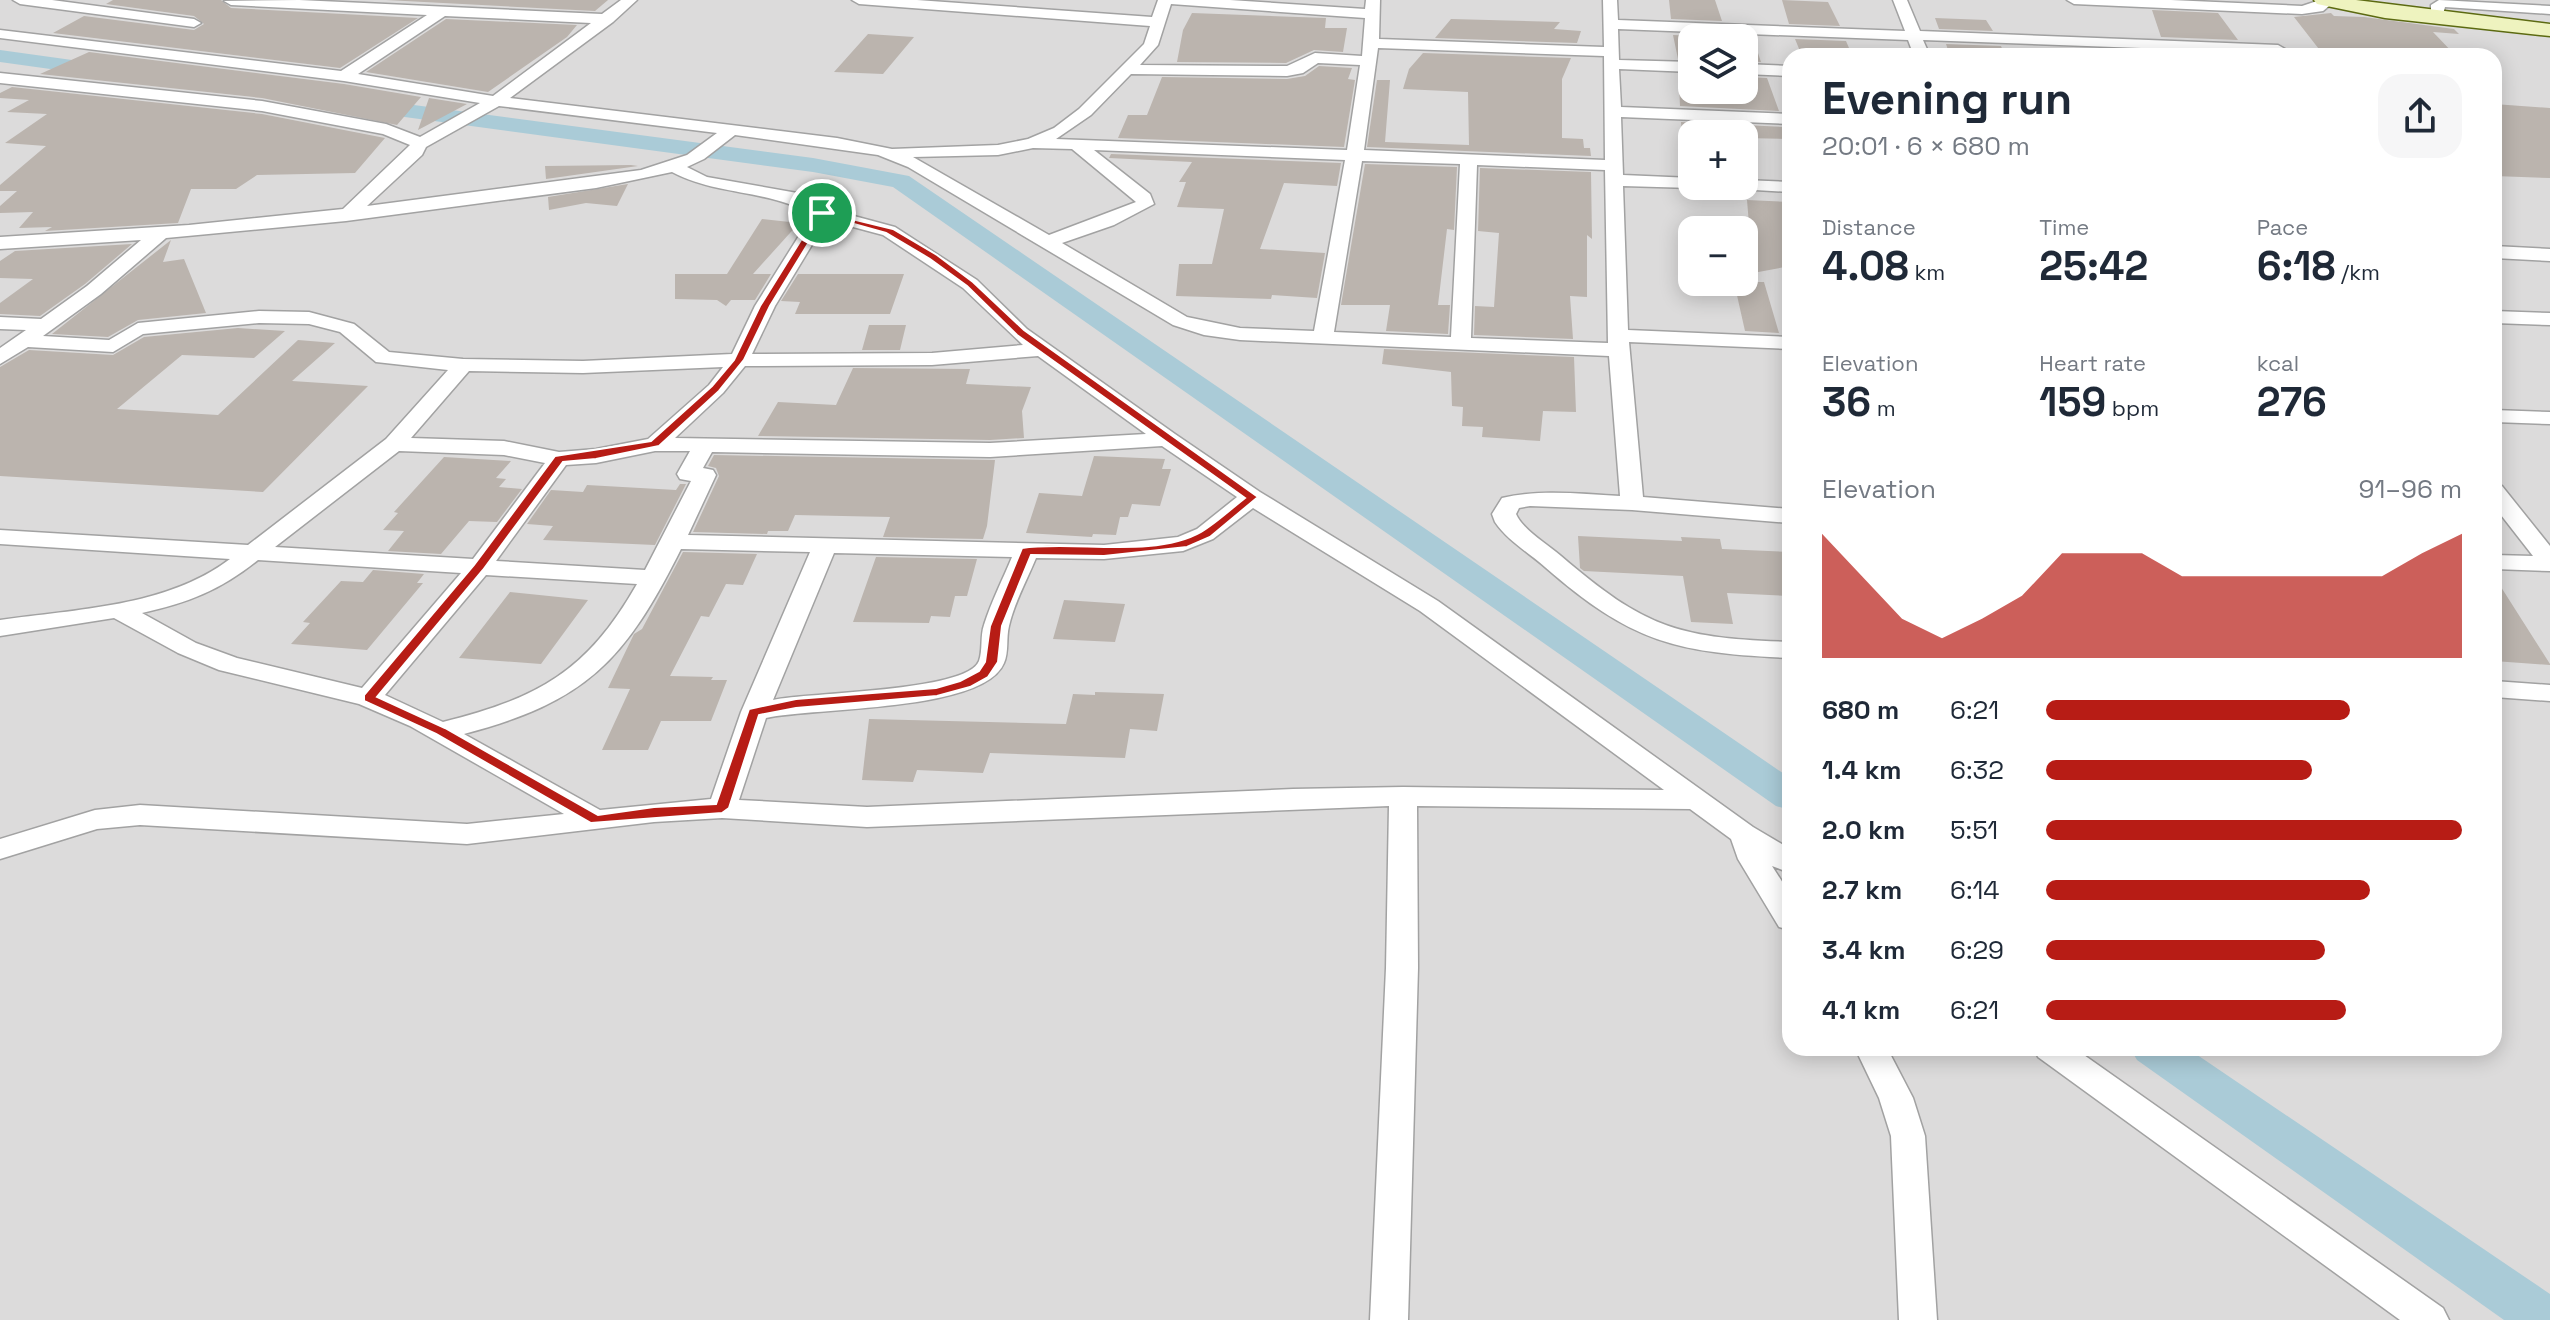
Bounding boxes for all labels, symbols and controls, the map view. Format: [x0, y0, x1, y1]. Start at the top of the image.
map controls [1678, 24, 1758, 296]
button: layers [1678, 24, 1758, 104]
text: Evening run [1822, 71, 2072, 127]
button: share [2378, 74, 2462, 158]
button: + [1678, 120, 1758, 200]
text: 20:01 · 6 × 680 m [1822, 129, 2030, 163]
pin [788, 179, 856, 247]
icon: arrive [800, 191, 844, 235]
text: Distance [1822, 213, 1916, 241]
text: Time [2039, 213, 2089, 241]
text: Pace [2257, 213, 2308, 241]
button: − [1678, 216, 1758, 296]
text: 4.08 [1822, 241, 1909, 292]
text: 25:42 [2039, 241, 2148, 292]
text: 6:18 [2257, 241, 2335, 292]
text: km [1909, 258, 1945, 286]
text: /km [2335, 258, 2380, 286]
text: Elevation [1822, 349, 1918, 377]
text: Heart rate [2039, 349, 2146, 377]
text: kcal [2257, 349, 2299, 377]
text: 36 [1822, 377, 1871, 428]
text: 159 [2039, 377, 2106, 428]
text: 276 [2257, 377, 2327, 428]
text: m [1871, 394, 1896, 422]
text: bpm [2106, 394, 2159, 422]
text: Elevation [1822, 472, 1936, 506]
text: 91–96 m [2359, 472, 2462, 506]
text: 680 m [1822, 693, 1899, 727]
text: 6:21 [1950, 693, 1999, 727]
text: 1.4 km [1822, 753, 1902, 787]
text: 6:32 [1950, 753, 2004, 787]
text: 2.0 km [1822, 813, 1905, 847]
text: 5:51 [1950, 813, 1998, 847]
text: 2.7 km [1822, 873, 1902, 907]
text: 6:14 [1950, 873, 2000, 907]
text: 3.4 km [1822, 933, 1906, 967]
text: 6:29 [1950, 933, 2004, 967]
text: 4.1 km [1822, 993, 1900, 1027]
text: 6:21 [1950, 993, 1999, 1027]

